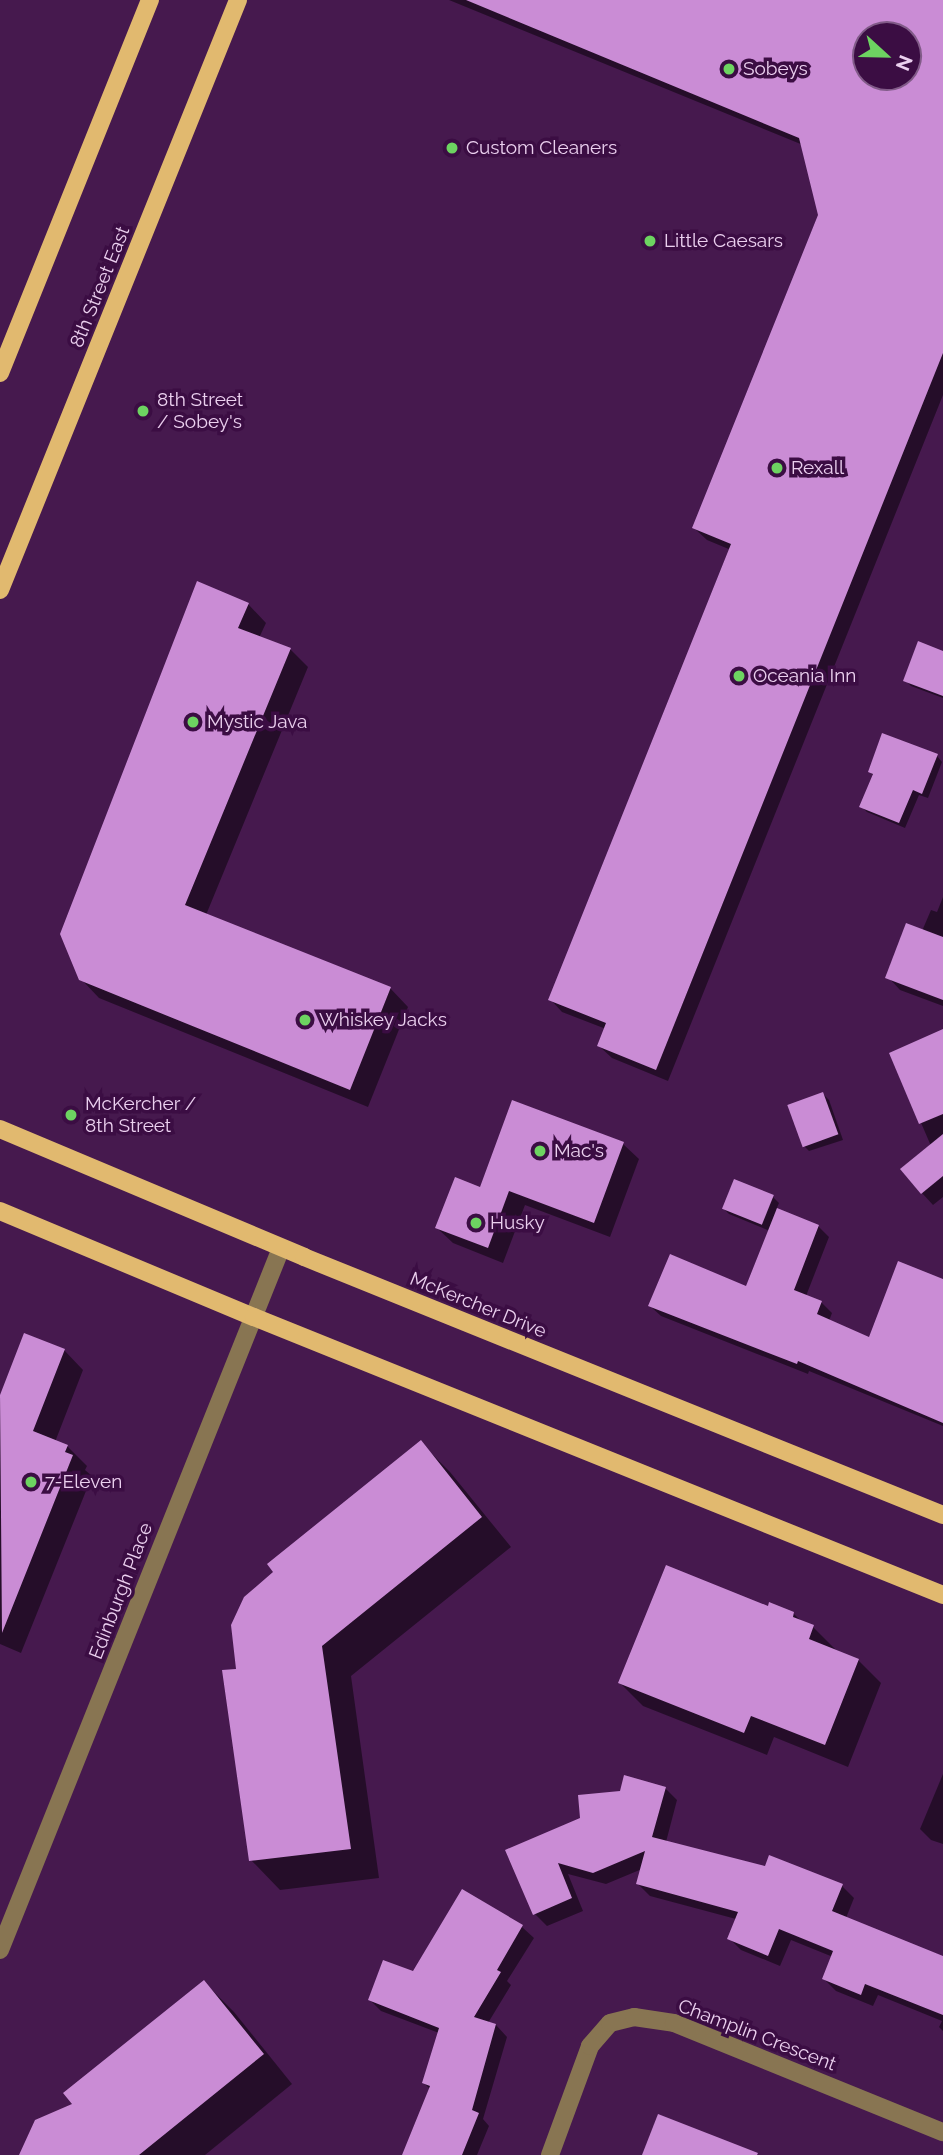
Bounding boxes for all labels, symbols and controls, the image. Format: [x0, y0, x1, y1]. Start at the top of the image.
north arrow [852, 21, 922, 91]
text: N [892, 52, 918, 74]
place label: Sobeys [743, 58, 808, 80]
marker: Sobeys [721, 61, 737, 77]
place label: Custom Cleaners [466, 137, 617, 159]
marker: Custom Cleaners [444, 140, 460, 156]
street label: 8th Street East [65, 223, 135, 351]
place label: Little Caesars [664, 230, 783, 252]
marker: Little Caesars [642, 233, 658, 249]
place label: 8th Street / Sobey's [157, 389, 243, 433]
marker: 8th Street / Sobey's [135, 403, 151, 419]
place label: Rexall [791, 457, 844, 479]
marker: Rexall [769, 460, 785, 476]
place label: Oceania Inn [753, 665, 856, 687]
marker: Oceania Inn [731, 668, 747, 684]
place label: Mystic Java [207, 711, 308, 733]
marker: Mystic Java [185, 714, 201, 730]
place label: Whiskey Jacks [319, 1009, 448, 1031]
marker: Whiskey Jacks [297, 1012, 313, 1028]
place label: McKercher / 8th Street [85, 1093, 197, 1137]
marker: McKercher / 8th Street [63, 1107, 79, 1123]
place label: Mac's [554, 1140, 604, 1162]
marker: Mac's [532, 1143, 548, 1159]
place label: Husky [490, 1212, 545, 1234]
marker: Husky [468, 1215, 484, 1231]
street label: McKercher Drive [406, 1267, 550, 1343]
place label: 7-Eleven [45, 1471, 122, 1493]
marker: 7-Eleven [23, 1474, 39, 1490]
street label: Edinburgh Place [85, 1520, 157, 1662]
street label: Champlin Crescent [675, 1994, 839, 2076]

